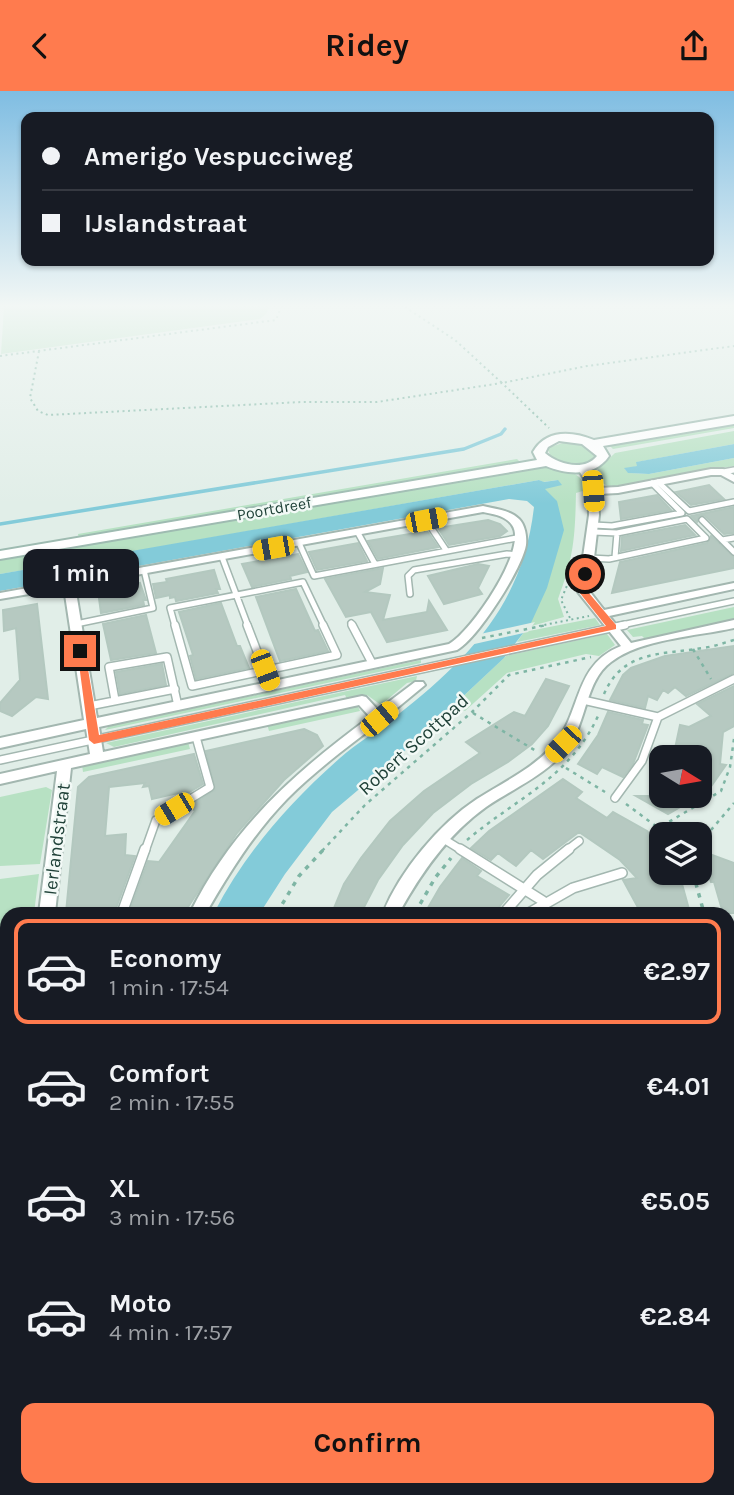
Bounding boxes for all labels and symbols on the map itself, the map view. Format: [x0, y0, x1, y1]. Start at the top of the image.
car [582, 469, 605, 513]
street label: Poortdreef [235, 493, 313, 524]
car [404, 506, 449, 534]
car [251, 534, 296, 562]
callout: 1 min [22, 549, 138, 599]
route start [569, 558, 601, 590]
route end [64, 635, 96, 667]
car [248, 647, 283, 693]
street label: Robert Scottpad [354, 690, 473, 800]
car [357, 697, 402, 741]
car [541, 722, 586, 766]
north arrow [649, 745, 712, 809]
street label: Ierlandstraat [39, 782, 75, 896]
car [151, 789, 198, 829]

